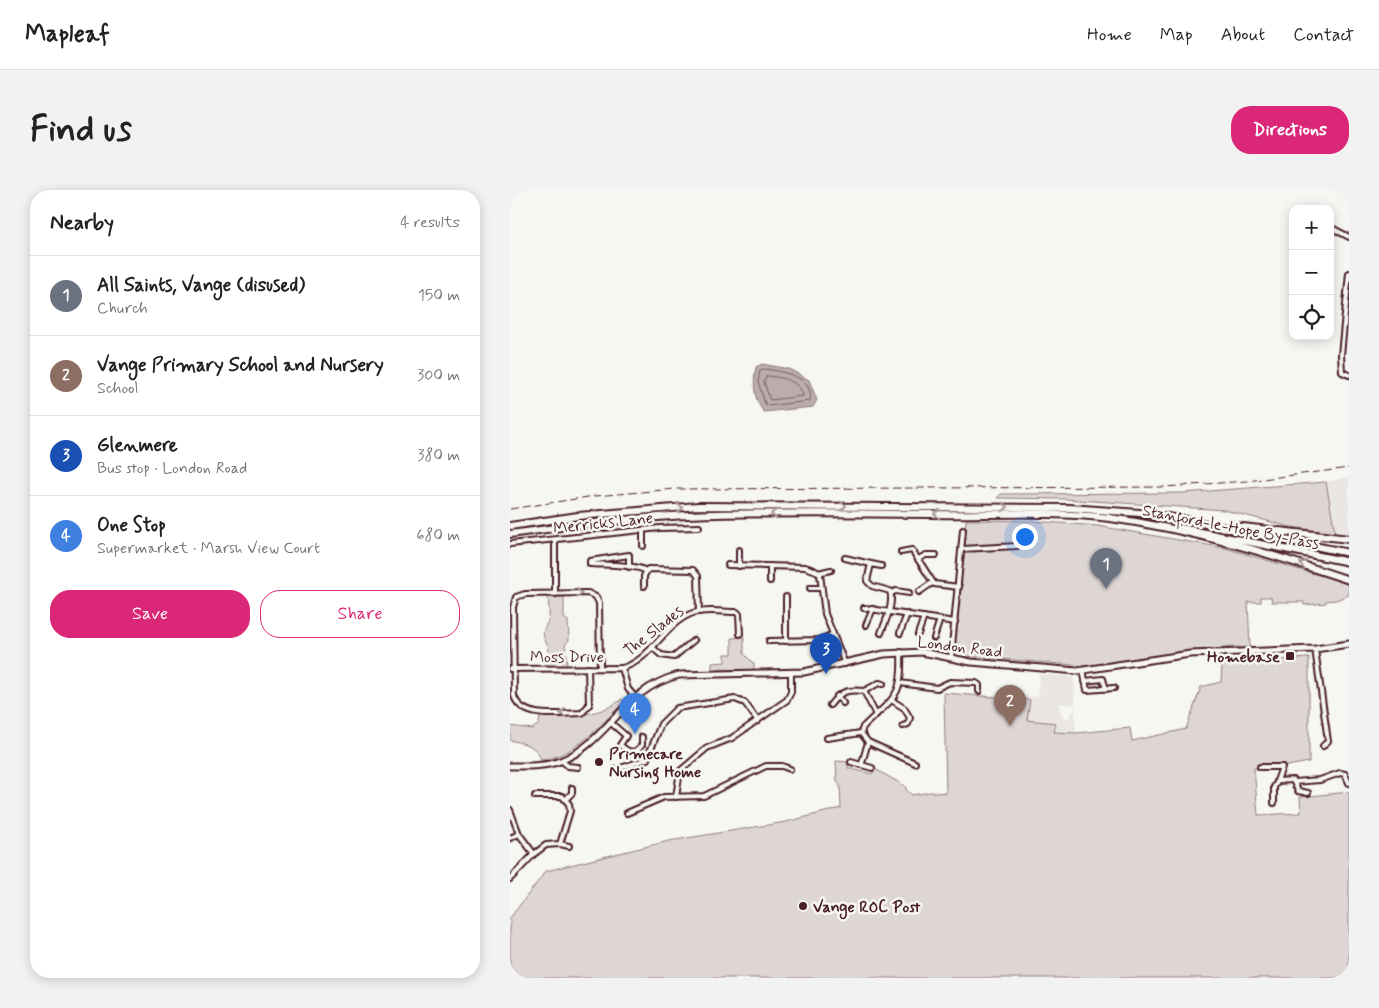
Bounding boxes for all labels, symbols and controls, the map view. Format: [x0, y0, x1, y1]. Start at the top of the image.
text: Mapleaf [25, 19, 110, 50]
text: Home [1087, 23, 1132, 47]
text: Map [1160, 23, 1193, 47]
text: About [1221, 23, 1265, 47]
text: Contact [1293, 23, 1354, 47]
button: Directions [1231, 106, 1349, 154]
text: Find us [30, 107, 132, 153]
map controls [1289, 205, 1334, 340]
button: + [1289, 205, 1334, 250]
text: Nearby [50, 209, 114, 237]
text: 4 results [400, 212, 460, 233]
button: − [1289, 250, 1334, 295]
text: All Saints, Vange (disused) [97, 273, 305, 298]
text: 1 [62, 285, 70, 306]
text: 150 m [418, 285, 460, 306]
button: locate [1289, 295, 1334, 340]
text: Church [97, 298, 148, 319]
text: Vange Primary School and Nursery [97, 353, 384, 378]
text: 2 [62, 365, 70, 386]
text: 300 m [417, 365, 460, 386]
text: School [97, 378, 138, 399]
text: Glenmere [97, 433, 178, 458]
text: 3 [62, 445, 70, 466]
text: 380 m [417, 445, 460, 466]
text: Bus stop · London Road [97, 458, 247, 479]
street label: Stanford-le-Hope By-Pass [1140, 500, 1321, 557]
one-way arrow [839, 501, 847, 511]
one-way arrow [676, 502, 684, 513]
one-way arrow [1002, 502, 1009, 512]
street label: Merricks Lane [552, 508, 654, 539]
one-way arrow [770, 508, 778, 519]
one-way arrow [933, 509, 940, 519]
text: One Stop [97, 513, 166, 538]
your location [1012, 524, 1038, 550]
text: 4 [61, 525, 71, 546]
text: 680 m [416, 525, 460, 546]
text: Supermarket · Marsh View Court [97, 538, 320, 559]
pin: 1 [1090, 548, 1122, 589]
one-way arrow [1299, 560, 1308, 570]
one-way arrow [575, 588, 583, 599]
button: Save [50, 590, 250, 638]
button: Share [260, 590, 460, 638]
street label: The Slades [619, 601, 688, 661]
street label: London Road [916, 632, 1003, 663]
pin: 3 [810, 633, 842, 674]
street label: Moss Drive [530, 647, 604, 668]
place label: Homebase [1207, 647, 1280, 668]
marker: Homebase [1284, 650, 1296, 662]
pin: 2 [994, 685, 1026, 726]
pin: 4 [619, 693, 651, 734]
one-way arrow [559, 708, 567, 719]
place label: Primecare Nursing Home [609, 744, 701, 785]
marker: Primecare Nursing Home [593, 756, 605, 768]
place label: Vange ROC Post [813, 897, 921, 920]
marker: Vange ROC Post [797, 900, 809, 912]

